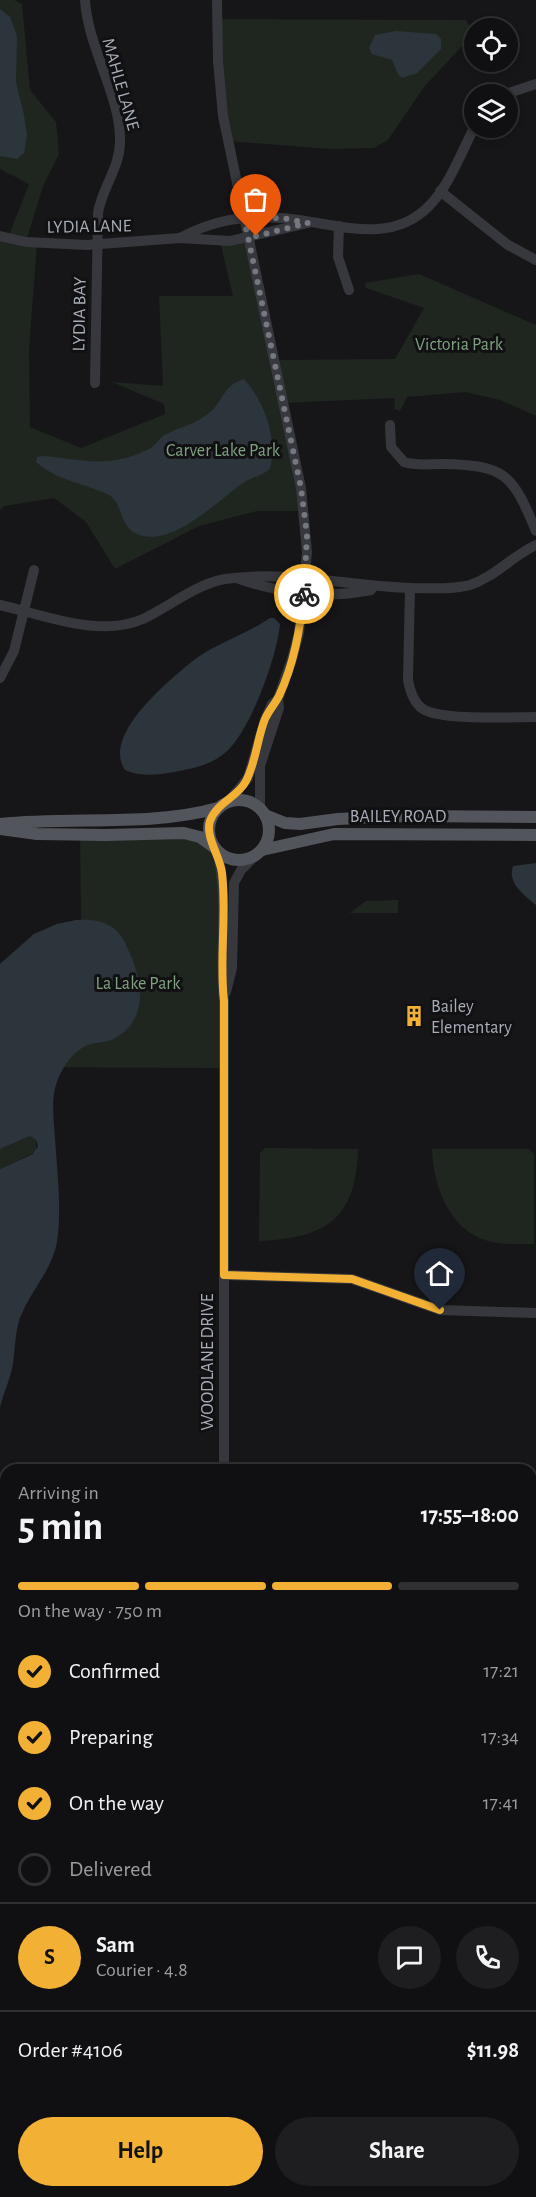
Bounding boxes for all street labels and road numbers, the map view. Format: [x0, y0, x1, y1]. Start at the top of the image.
street label: MAHLE LANE [98, 36, 142, 133]
street label: LYDIA LANE [46, 217, 132, 237]
street label: LYDIA BAY [70, 276, 90, 351]
street label: BAILEY ROAD [350, 808, 446, 826]
street label: WOODLANE DRIVE [199, 1293, 217, 1431]

